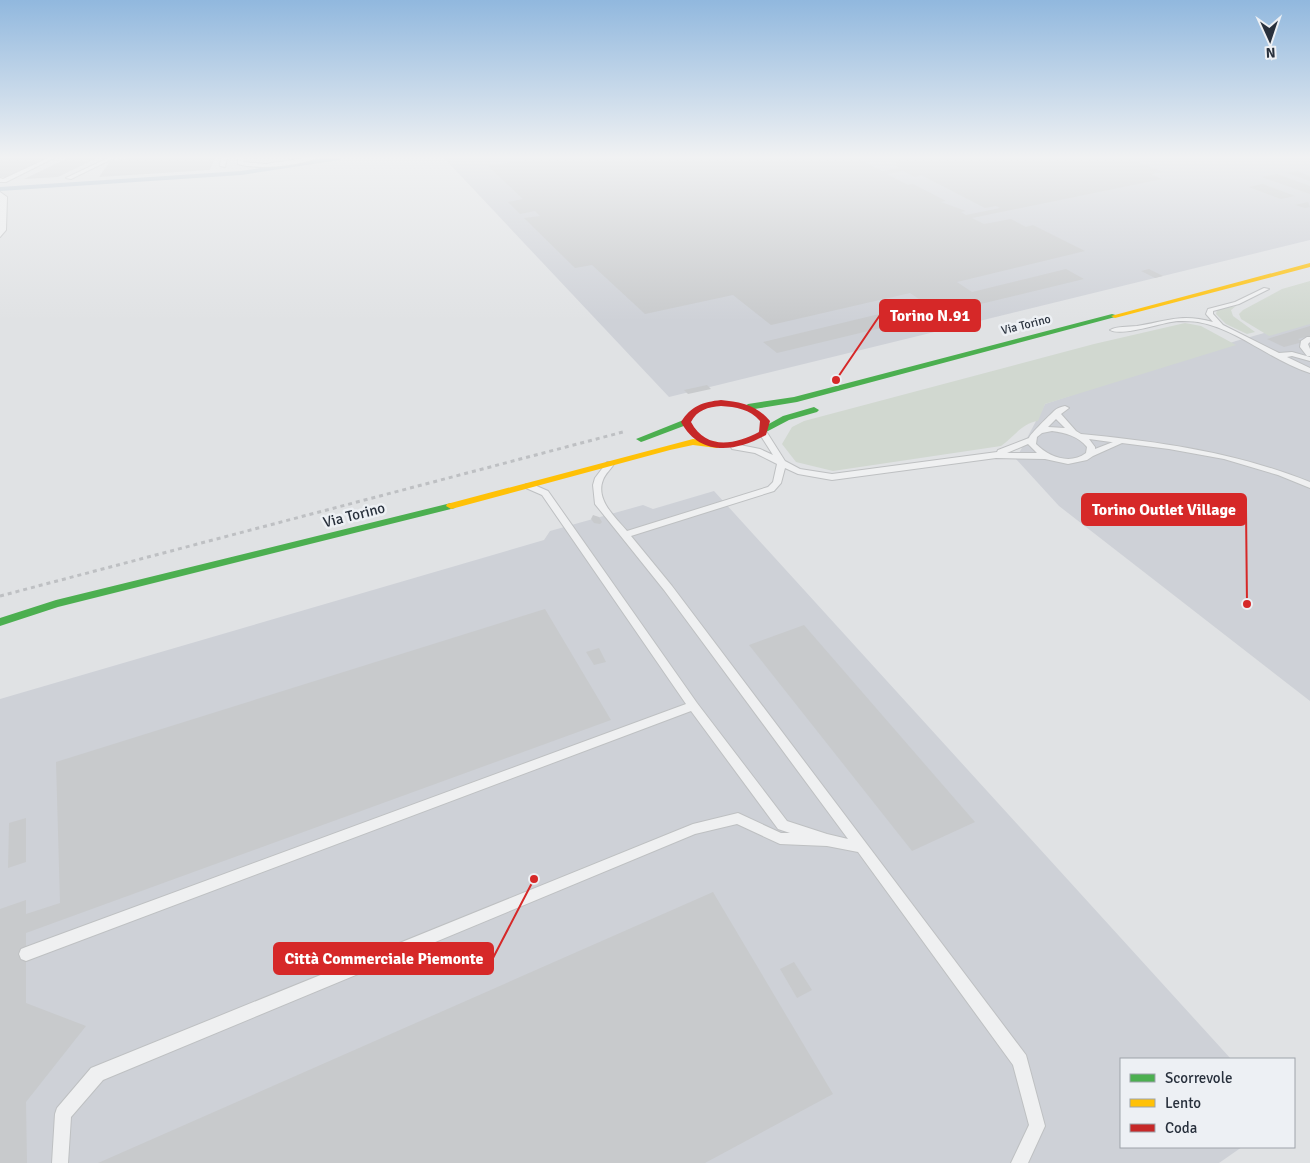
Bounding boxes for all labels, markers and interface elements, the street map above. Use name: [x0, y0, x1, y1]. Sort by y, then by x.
north arrow: [1245, 15, 1295, 65]
text: N: [1265, 44, 1276, 61]
callout: Torino N.91: [880, 300, 980, 331]
text: Torino N.91: [890, 306, 970, 326]
street label: Via Torino: [1000, 312, 1052, 338]
callout: Torino Outlet Village: [1082, 494, 1246, 525]
street label: Via Torino: [321, 499, 387, 531]
text: Torino Outlet Village: [1092, 500, 1236, 520]
callout: Città Commerciale Piemonte: [274, 943, 493, 974]
text: Città Commerciale Piemonte: [284, 949, 484, 969]
legend: [1120, 1058, 1295, 1148]
text: Scorrevole: [1165, 1069, 1232, 1087]
text: Lento: [1165, 1094, 1201, 1112]
text: Coda: [1165, 1119, 1197, 1137]

